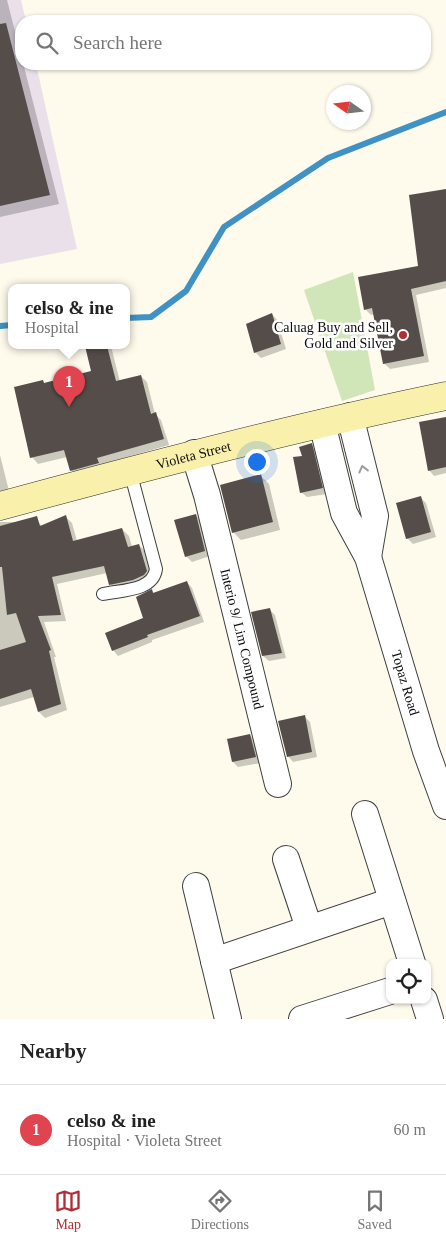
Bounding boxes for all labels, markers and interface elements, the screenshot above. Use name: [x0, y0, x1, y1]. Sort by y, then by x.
search box: [15, 15, 431, 70]
icon: search: [33, 29, 61, 57]
text: Search here: [73, 32, 162, 53]
north arrow: [326, 85, 371, 130]
popup: [8, 284, 130, 349]
text: celso & ine: [25, 297, 113, 318]
text: Hospital: [25, 319, 79, 336]
place label: Caluag Buy and Sell, Gold and Silver: [274, 320, 393, 351]
marker: Caluag Buy and Sell, Gold and Silver: [397, 329, 409, 341]
pin: 1: [53, 366, 85, 407]
street label: Violeta Street: [154, 438, 232, 472]
your location: [244, 449, 270, 475]
one-way arrow: [358, 464, 369, 473]
street label: Interio 9/ Lim Compound: [218, 567, 267, 711]
street label: Topaz Road: [389, 648, 422, 717]
map controls: [386, 959, 431, 1004]
button: locate: [386, 959, 431, 1004]
text: Nearby: [20, 1039, 87, 1063]
text: celso & ine: [67, 1110, 156, 1131]
text: 1: [32, 1121, 40, 1138]
text: 60 m: [394, 1121, 426, 1138]
text: Hospital · Violeta Street: [67, 1132, 222, 1149]
tab: Map: [54, 1187, 82, 1233]
tab: Directions: [191, 1187, 249, 1233]
tab: Saved: [358, 1187, 392, 1233]

